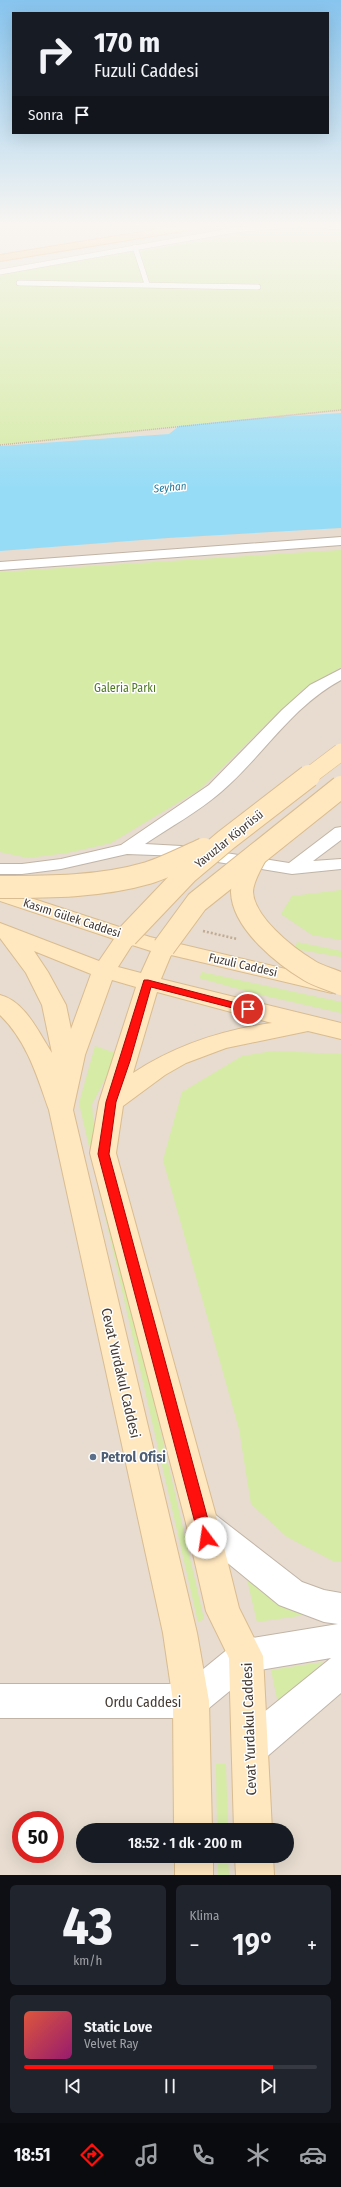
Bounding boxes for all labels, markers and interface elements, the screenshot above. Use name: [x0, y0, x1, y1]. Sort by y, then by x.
text: 170 m: [94, 26, 160, 59]
icon: right: [28, 28, 80, 80]
text: Fuzuli Caddesi: [94, 60, 199, 82]
icon: arrive: [71, 104, 93, 126]
text: Sonra: [28, 106, 63, 124]
water label: Seyhan: [152, 480, 187, 495]
park label: Galeria Parkı: [94, 681, 156, 695]
street label: Yavuzlar Köprüsü: [192, 807, 266, 871]
street label: Kasım Gülek Caddesi: [21, 896, 123, 940]
street label: Fuzuli Caddesi: [207, 950, 279, 980]
pin: [231, 992, 265, 1026]
icon: arrive: [237, 998, 259, 1020]
street label: Cevat Yurdakul Caddesi: [97, 1306, 144, 1440]
place label: Petrol Ofisi: [101, 1449, 166, 1466]
marker: Petrol Ofisi: [88, 1452, 98, 1462]
position arrow: [185, 1517, 227, 1559]
street label: Cevat Yurdakul Caddesi: [239, 1662, 260, 1796]
street label: Ordu Caddesi: [105, 1694, 181, 1711]
speed limit sign: 50: [12, 1811, 64, 1863]
text: 18:52 · 1 dk · 200 m: [128, 1834, 242, 1852]
text: 43: [62, 1895, 113, 1958]
text: Klima: [190, 1908, 219, 1923]
text: 19°: [232, 1927, 274, 1963]
text: −: [190, 1932, 199, 1959]
text: +: [307, 1932, 317, 1959]
text: km/h: [73, 1953, 102, 1968]
text: Static Love: [84, 2018, 152, 2036]
text: Velvet Ray: [84, 2036, 138, 2051]
icon: previous: [62, 2075, 84, 2097]
icon: pause: [159, 2075, 181, 2097]
icon: next: [257, 2075, 279, 2097]
icon: directions: [78, 2141, 106, 2169]
icon: music: [133, 2141, 161, 2169]
icon: phone: [189, 2141, 217, 2169]
icon: climate: [244, 2141, 272, 2169]
icon: car: [299, 2141, 327, 2169]
text: 18:51: [14, 2144, 51, 2166]

